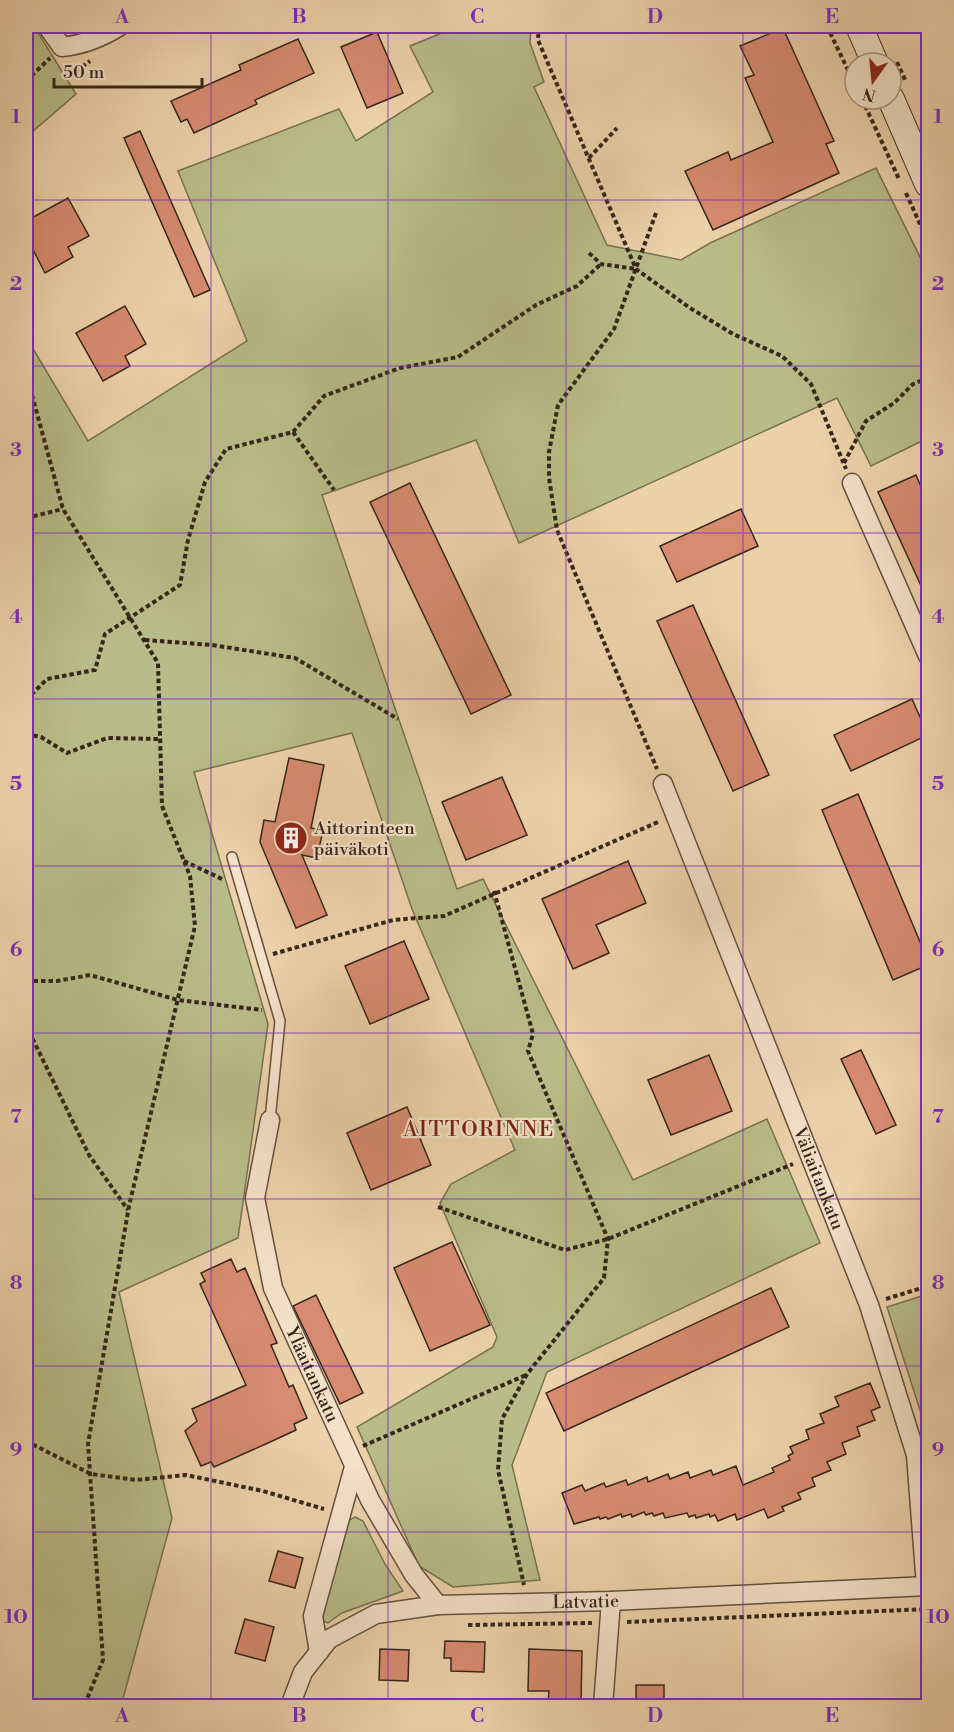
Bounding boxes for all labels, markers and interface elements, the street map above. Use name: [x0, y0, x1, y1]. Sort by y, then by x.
text: A: [114, 5, 130, 30]
text: B: [291, 5, 307, 30]
text: C: [470, 5, 484, 30]
text: D: [647, 5, 663, 30]
text: E: [825, 5, 839, 30]
scale bar: [54, 51, 202, 89]
north arrow: [843, 51, 903, 111]
text: 50 m: [63, 61, 105, 84]
text: N: [860, 83, 878, 106]
text: 1: [11, 105, 21, 130]
text: 1: [933, 105, 943, 130]
text: 2: [10, 272, 22, 297]
text: 2: [932, 272, 944, 297]
text: 3: [10, 438, 22, 463]
text: 3: [932, 438, 944, 463]
text: 4: [9, 605, 23, 630]
text: 4: [931, 605, 945, 630]
text: 5: [10, 772, 22, 797]
text: 5: [932, 772, 944, 797]
place label: Aittorinteen päiväkoti: [313, 817, 415, 861]
building icon: Aittorinteen päiväkoti: [273, 820, 309, 856]
text: 6: [10, 938, 23, 963]
text: 6: [932, 938, 945, 963]
text: 7: [10, 1105, 22, 1130]
text: 7: [932, 1105, 944, 1130]
district label: AITTORINNE: [402, 1117, 555, 1143]
street label: Väliaitankatu: [788, 1123, 850, 1234]
text: 8: [10, 1271, 23, 1296]
text: 8: [932, 1271, 945, 1296]
street label: Yläaitankatu: [280, 1322, 345, 1427]
text: 9: [10, 1438, 22, 1463]
text: 9: [932, 1438, 944, 1463]
street label: Latvatie: [552, 1589, 620, 1614]
text: 10: [4, 1605, 28, 1630]
text: 10: [926, 1605, 950, 1630]
text: A: [114, 1704, 130, 1729]
text: B: [291, 1704, 307, 1729]
text: C: [470, 1704, 484, 1729]
text: D: [647, 1704, 663, 1729]
text: E: [825, 1704, 839, 1729]

